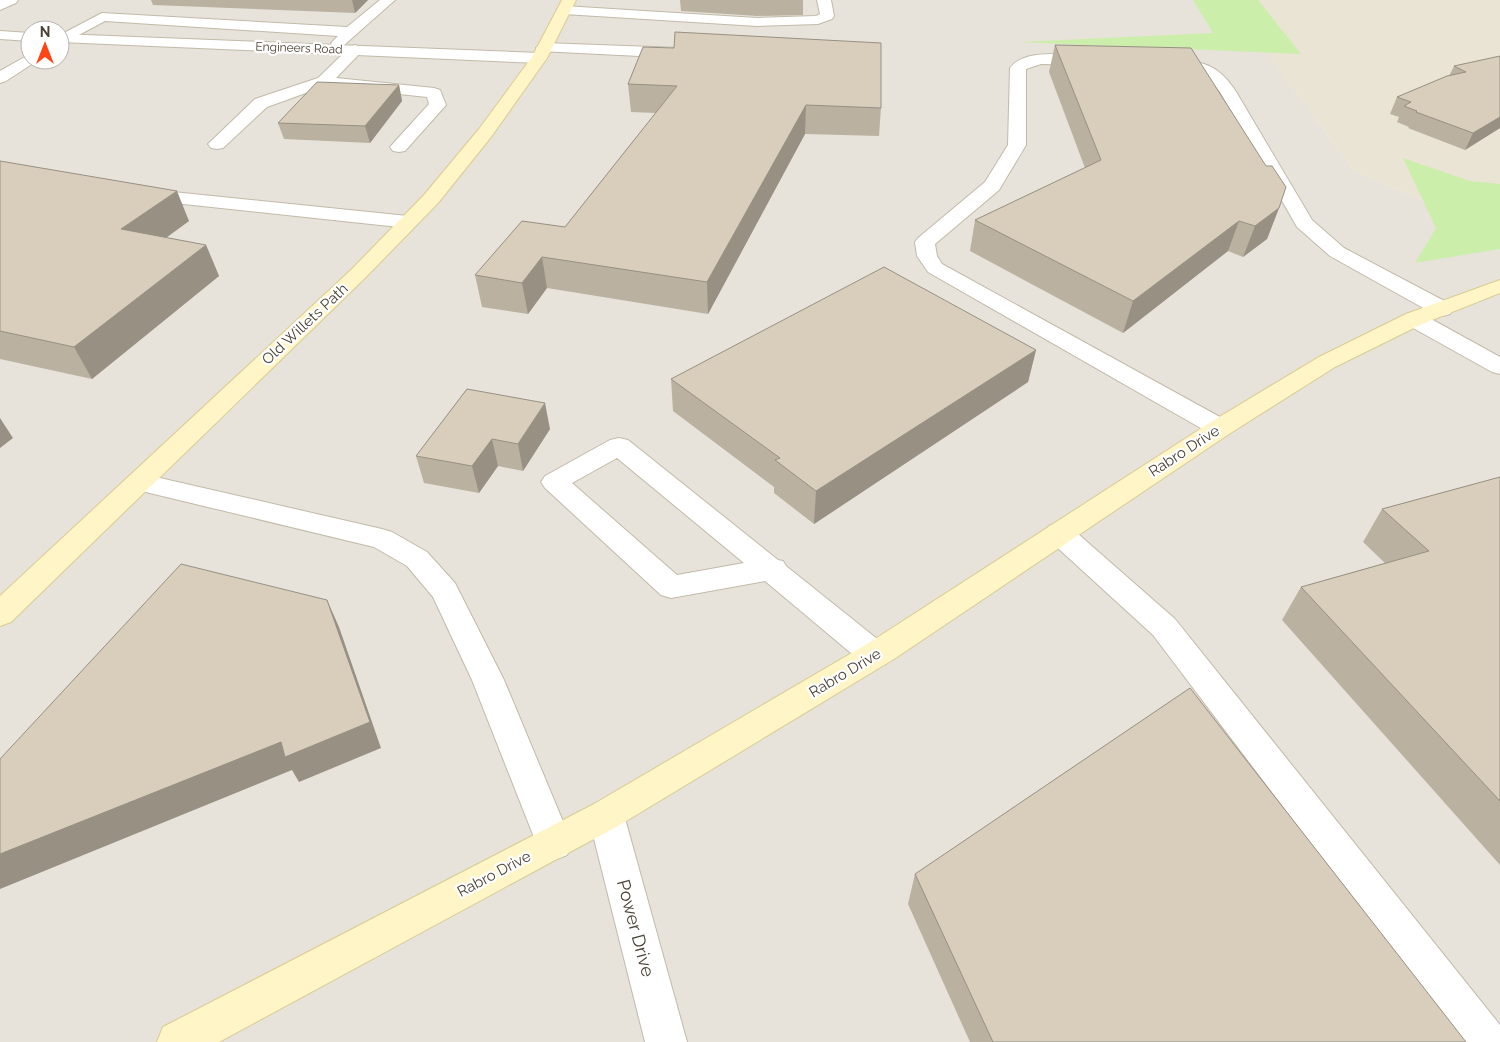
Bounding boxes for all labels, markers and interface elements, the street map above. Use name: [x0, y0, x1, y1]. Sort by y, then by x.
north arrow: [20, 20, 70, 70]
text: N: [40, 24, 50, 40]
street label: Engineers Road: [255, 39, 343, 57]
street label: Old Willets Path: [258, 280, 352, 368]
street label: Rabro Drive: [1145, 421, 1223, 481]
street label: Rabro Drive: [806, 644, 884, 701]
street label: Rabro Drive: [454, 847, 534, 901]
street label: Power Drive: [613, 877, 659, 979]

